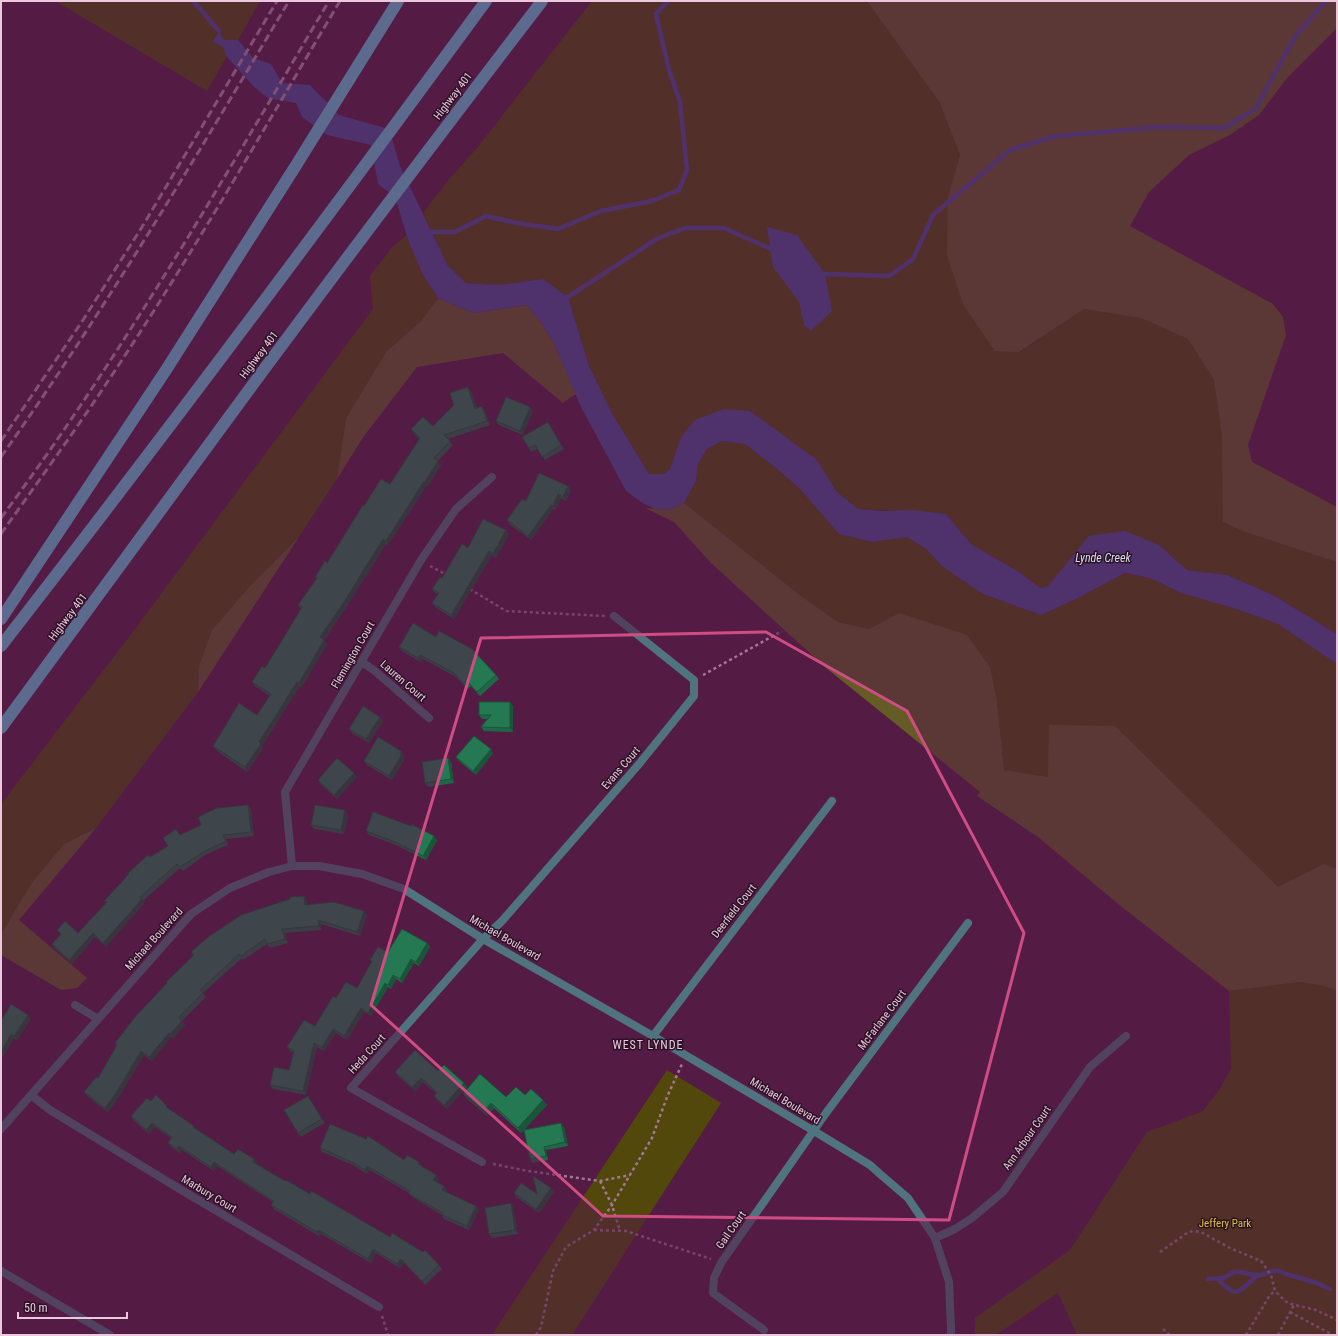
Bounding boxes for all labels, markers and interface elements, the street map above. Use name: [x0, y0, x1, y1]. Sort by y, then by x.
street label: Highway 401: [431, 70, 475, 122]
street label: Highway 401: [237, 329, 281, 381]
water label: Lynde Creek: [1075, 551, 1131, 565]
street label: Highway 401: [46, 591, 90, 643]
street label: Flemington Court: [329, 619, 377, 691]
street label: Lauren Court: [378, 658, 428, 704]
street label: Evans Court: [599, 744, 643, 792]
street label: Deerfield Court: [709, 881, 759, 941]
street label: Michael Boulevard: [122, 905, 186, 973]
street label: Michael Boulevard: [467, 912, 543, 964]
street label: McFarlane Court: [855, 987, 909, 1053]
street label: Heda Court: [346, 1031, 388, 1077]
district label: WEST LYNDE: [613, 1038, 683, 1052]
street label: Michael Boulevard: [747, 1075, 823, 1127]
street label: Ann Arbour Court: [1000, 1103, 1054, 1173]
street label: Marbury Court: [179, 1172, 239, 1216]
street label: Gail Court: [713, 1209, 749, 1251]
park label: Jeffery Park: [1199, 1217, 1251, 1230]
scale bar: [18, 1294, 127, 1320]
text: 50 m: [24, 1301, 48, 1315]

